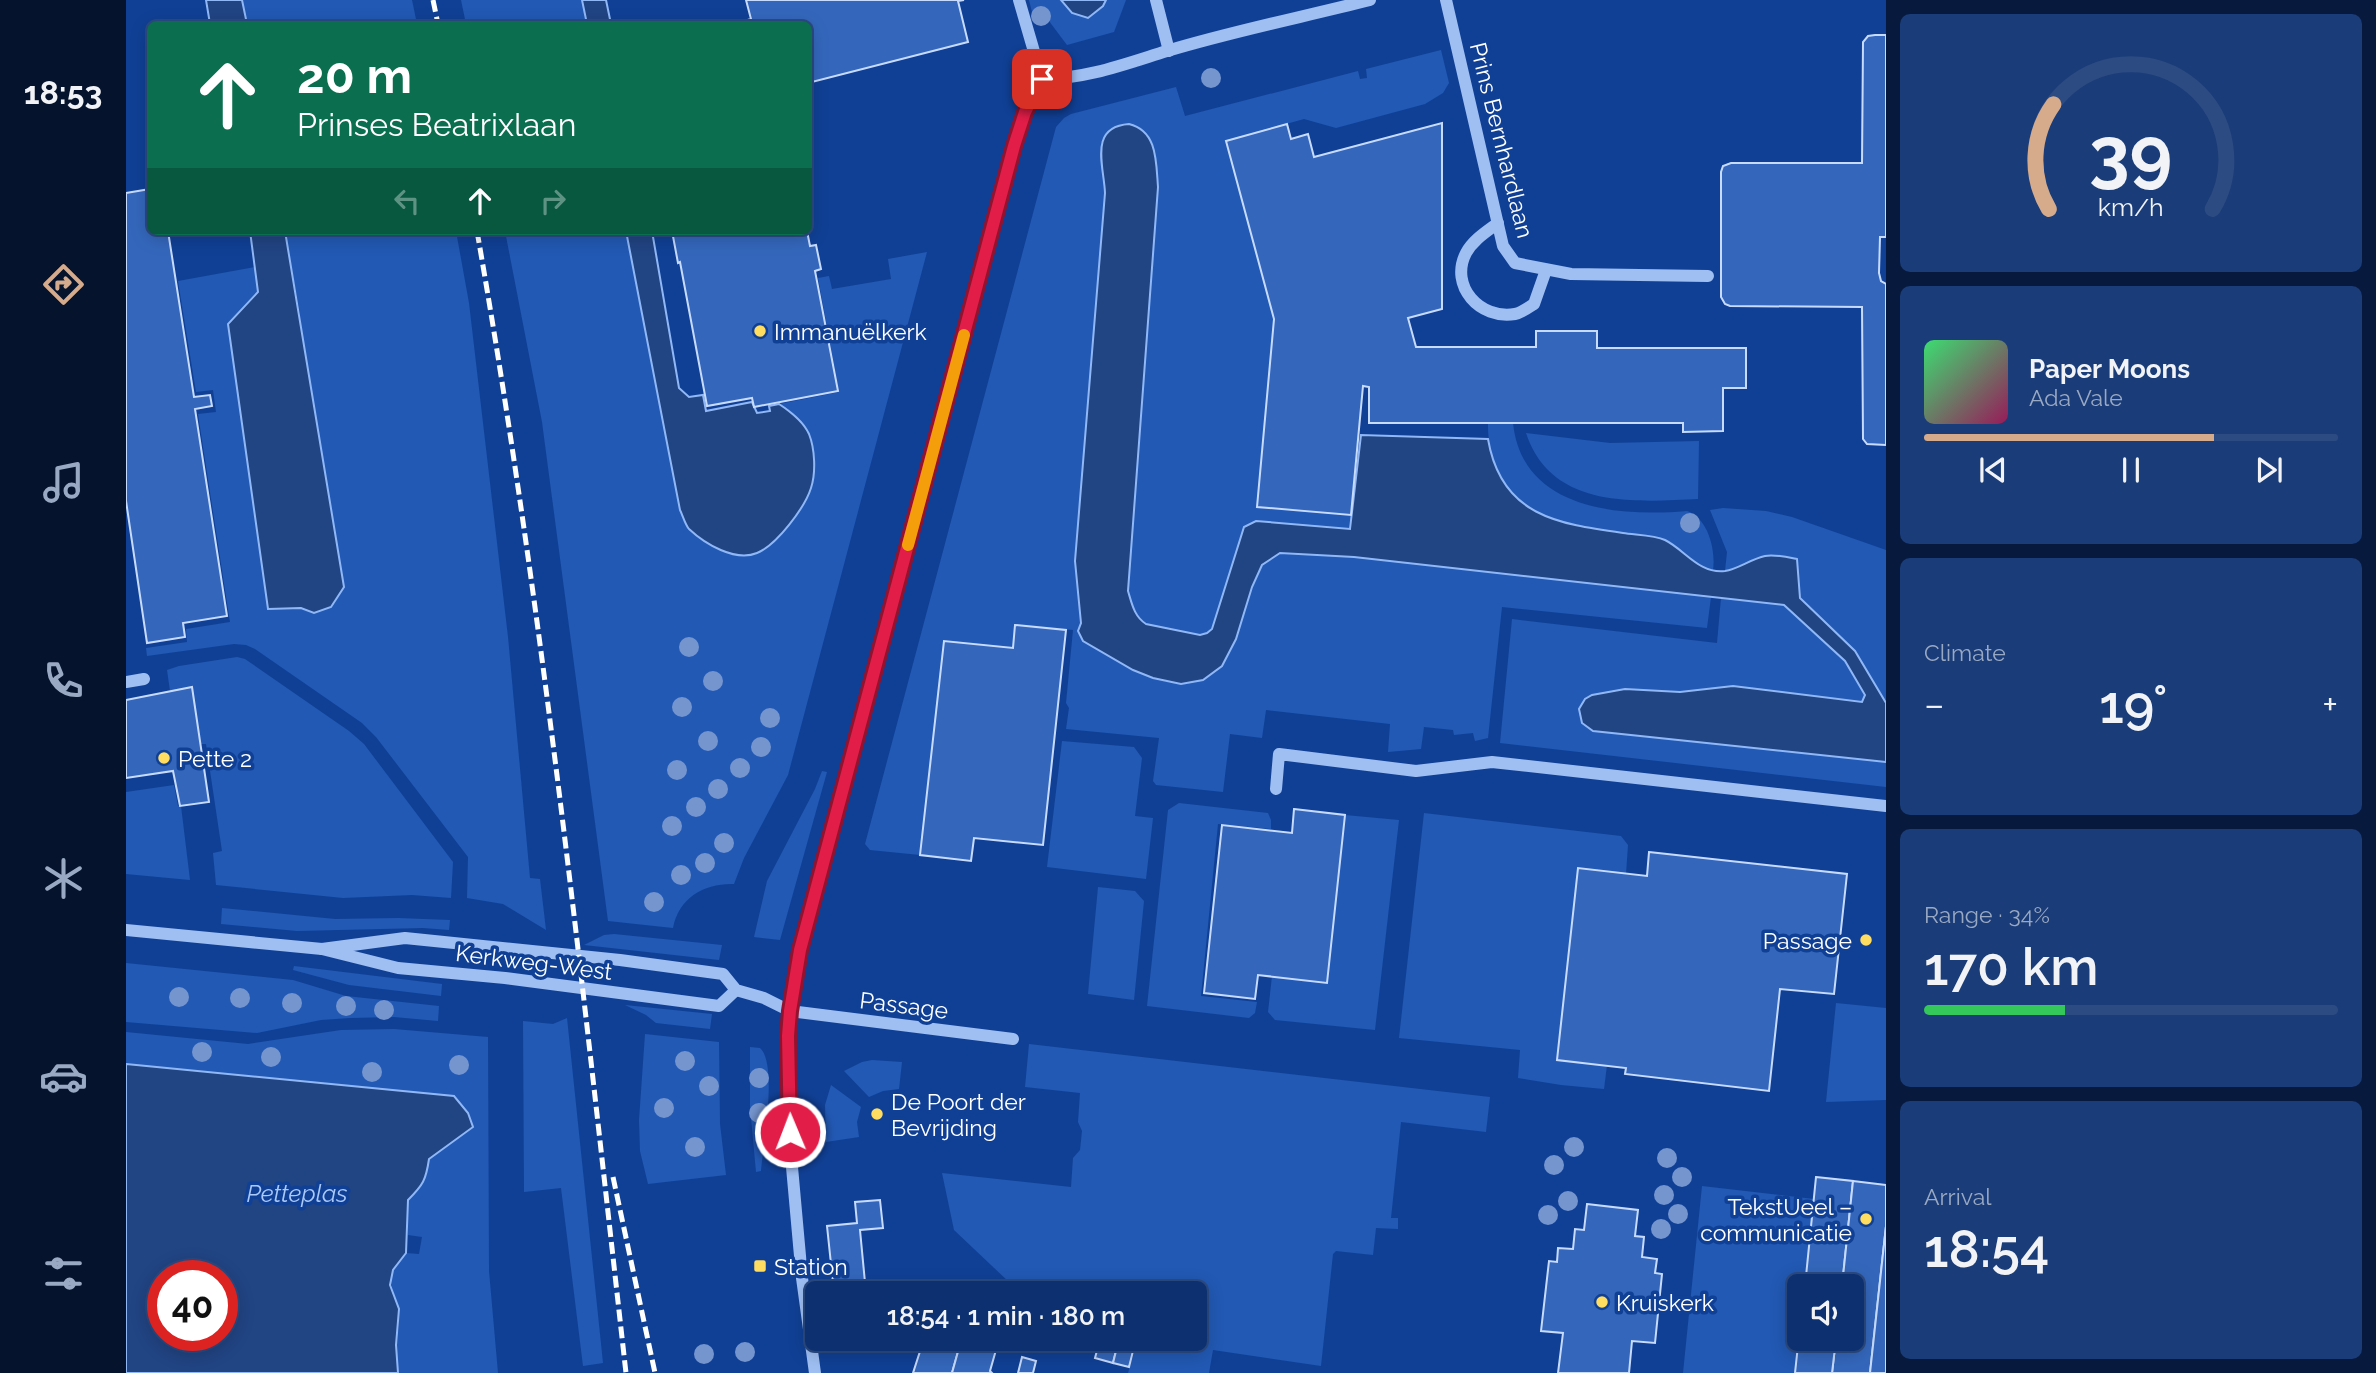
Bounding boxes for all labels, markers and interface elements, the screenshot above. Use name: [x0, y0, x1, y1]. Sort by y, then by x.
street label: Prins Bernhardlaan: [1465, 39, 1539, 241]
text: 20 m: [297, 47, 412, 104]
icon: ahead: [182, 49, 273, 140]
pin: [1012, 49, 1072, 109]
icon: arrive: [1023, 60, 1061, 98]
text: 18:53: [24, 74, 102, 111]
text: Prinses Beatrixlaan: [297, 106, 576, 143]
text: 39: [2089, 111, 2173, 196]
icon: left: [388, 182, 426, 220]
icon: ahead: [461, 182, 499, 220]
icon: right: [534, 182, 572, 220]
text: km/h: [2098, 192, 2164, 222]
icon: directions: [39, 260, 88, 309]
place label: Immanuëlkerk: [774, 318, 927, 345]
marker: Immanuëlkerk: [752, 323, 768, 339]
text: Paper Moons: [2029, 354, 2190, 384]
text: Ada Vale: [2029, 384, 2123, 411]
icon: previous: [1974, 451, 2012, 489]
icon: pause: [2112, 451, 2150, 489]
icon: next: [2250, 451, 2288, 489]
icon: music: [39, 458, 88, 507]
text: Climate: [1924, 639, 2006, 666]
icon: phone: [39, 656, 88, 705]
text: 19°: [2099, 674, 2167, 735]
text: −: [1924, 682, 1944, 727]
text: +: [2322, 682, 2338, 727]
place label: Pette 2: [178, 745, 252, 772]
marker: Pette 2: [156, 750, 172, 766]
icon: climate: [39, 854, 88, 903]
text: Range · 34%: [1924, 901, 2050, 928]
place label: Passage: [1763, 927, 1852, 954]
marker: Passage: [1858, 932, 1874, 948]
text: 170 km: [1924, 936, 2098, 997]
street label: Kerkweg-West: [454, 939, 614, 985]
street label: Passage: [858, 986, 950, 1024]
icon: car: [39, 1052, 88, 1101]
place label: De Poort der Bevrijding: [891, 1088, 1026, 1141]
position arrow: [753, 1095, 827, 1169]
marker: De Poort der Bevrijding: [869, 1106, 885, 1122]
water label: Petteplas: [246, 1179, 348, 1208]
text: Arrival: [1924, 1183, 1991, 1210]
place label: TekstUeel – communicatie: [1700, 1193, 1852, 1246]
marker: TekstUeel – communicatie: [1858, 1211, 1874, 1227]
text: 18:54: [1924, 1218, 2049, 1279]
icon: filters: [39, 1249, 88, 1298]
place label: Station: [774, 1253, 848, 1280]
marker: Station: [752, 1258, 768, 1274]
speed limit sign: 40: [147, 1260, 238, 1351]
map controls: [1787, 1274, 1864, 1351]
button: sound: [1787, 1274, 1864, 1351]
place label: Kruiskerk: [1616, 1289, 1714, 1316]
marker: Kruiskerk: [1594, 1294, 1610, 1310]
text: 18:54 · 1 min · 180 m: [887, 1301, 1125, 1331]

